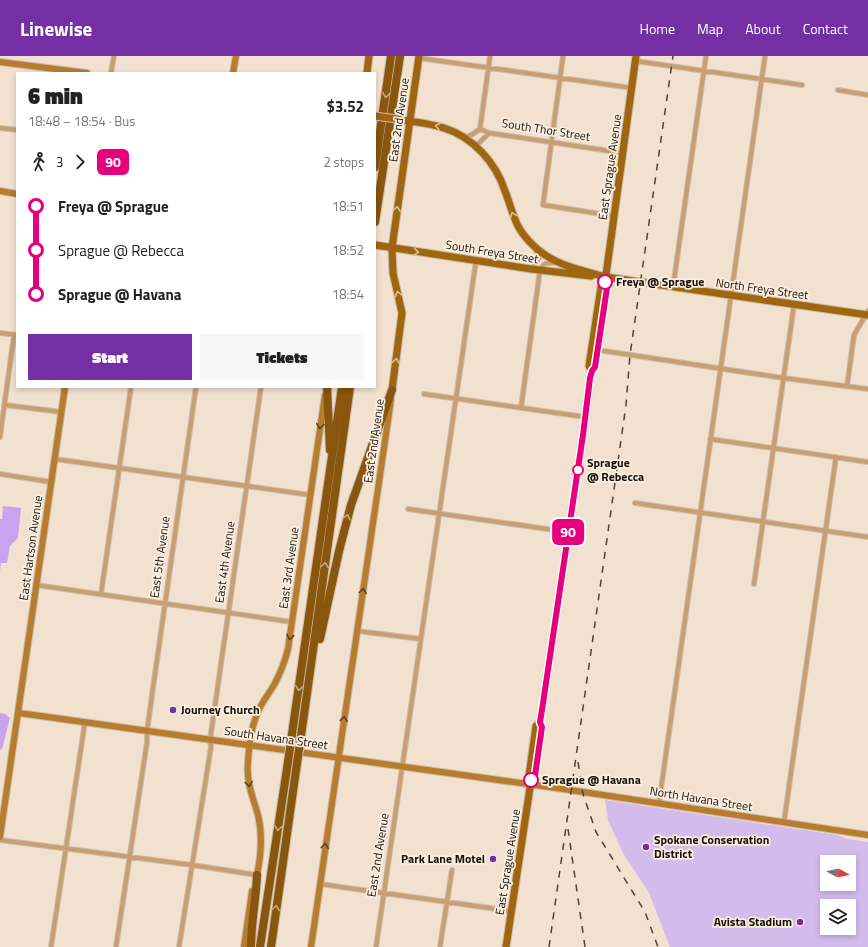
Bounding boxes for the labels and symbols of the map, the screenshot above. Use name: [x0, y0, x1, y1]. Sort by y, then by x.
street label: East 2nd Avenue: [383, 77, 414, 163]
one-way arrow: [382, 92, 391, 98]
street label: South Thor Street: [500, 113, 592, 146]
street label: East Sprague Avenue: [593, 113, 626, 221]
one-way arrow: [435, 122, 442, 131]
one-way arrow: [392, 206, 401, 212]
one-way arrow: [509, 212, 517, 219]
street label: South Freya Street: [444, 235, 541, 268]
one-way arrow: [413, 247, 419, 256]
place label: Freya @ Sprague: [616, 272, 704, 291]
street label: North Freya Street: [715, 273, 810, 305]
marker: Freya @ Sprague: [597, 274, 613, 290]
one-way arrow: [394, 290, 403, 297]
one-way arrow: [391, 358, 400, 364]
street label: East 2nd Avenue: [358, 398, 389, 484]
one-way arrow: [316, 423, 325, 429]
place label: Sprague @ Rebecca: [587, 453, 644, 486]
marker: Sprague @ Rebecca: [572, 464, 584, 476]
street label: East Hartson Avenue: [14, 494, 47, 602]
one-way arrow: [343, 514, 351, 521]
street label: East 5th Avenue: [144, 515, 175, 599]
line badge: 90: [550, 519, 586, 545]
street label: East 4th Avenue: [209, 520, 240, 604]
street label: East 3rd Avenue: [273, 526, 304, 610]
one-way arrow: [320, 562, 329, 568]
one-way arrow: [358, 587, 367, 594]
one-way arrow: [286, 634, 295, 640]
one-way arrow: [295, 685, 304, 691]
place label: Journey Church: [181, 700, 260, 719]
marker: Journey Church: [168, 705, 178, 715]
one-way arrow: [339, 716, 348, 722]
street label: South Havana Street: [223, 721, 330, 754]
place label: Sprague @ Havana: [542, 770, 641, 789]
marker: Sprague @ Havana: [523, 772, 539, 788]
one-way arrow: [244, 781, 253, 787]
street label: North Havana Street: [648, 781, 755, 816]
street label: East Sprague Avenue: [490, 808, 525, 916]
street label: East 2nd Avenue: [361, 812, 394, 898]
one-way arrow: [274, 825, 283, 831]
place label: Spokane Conservation District: [654, 830, 769, 863]
marker: Spokane Conservation District: [641, 842, 651, 852]
one-way arrow: [321, 843, 330, 849]
place label: Park Lane Motel: [401, 849, 485, 868]
marker: Park Lane Motel: [488, 854, 498, 864]
north arrow: [820, 855, 856, 891]
one-way arrow: [271, 905, 280, 911]
place label: Avista Stadium: [714, 912, 792, 931]
marker: Avista Stadium: [795, 917, 805, 927]

